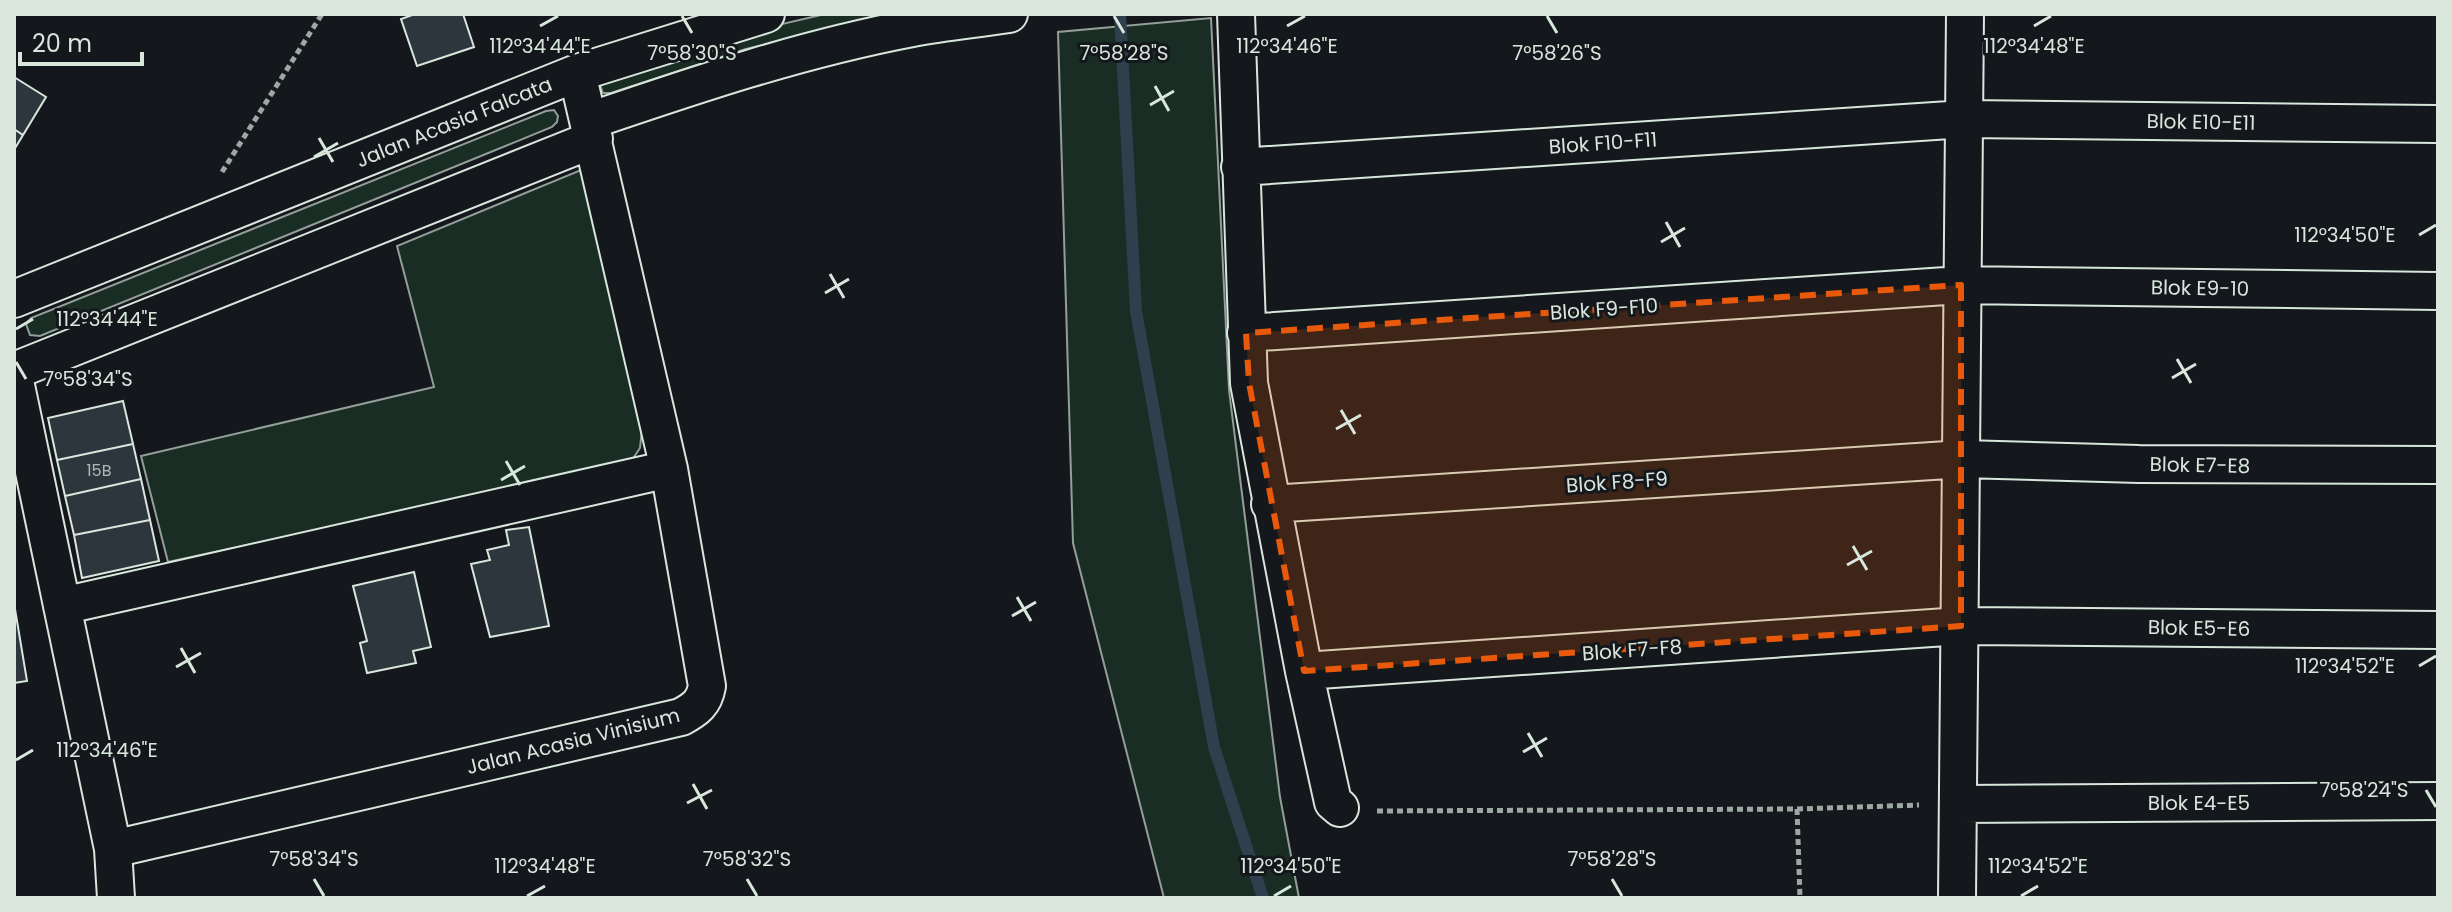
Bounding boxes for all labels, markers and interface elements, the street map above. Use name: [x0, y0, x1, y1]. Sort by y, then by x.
scale bar: [20, 16, 142, 66]
text: 20 m: [32, 27, 92, 60]
text: 112°34'44"E: [489, 32, 591, 60]
text: 112°34'46"E: [1236, 32, 1338, 60]
text: 112°34'48"E: [1983, 32, 2085, 60]
text: 7°58'30"S: [647, 39, 737, 67]
text: 7°58'28"S: [1079, 39, 1169, 67]
text: 7°58'26"S: [1512, 39, 1602, 67]
street label: Jalan Acasia Falcata: [352, 70, 556, 174]
street label: Blok E10-E11: [2146, 107, 2256, 137]
street label: Blok F10-F11: [1548, 125, 1658, 161]
text: 112°34'50"E: [2294, 221, 2396, 249]
street label: Blok E9-10: [2151, 273, 2249, 303]
street label: Blok F9-F10: [1549, 291, 1659, 327]
text: 112°34'44"E: [56, 305, 158, 333]
text: 7°58'34"S: [43, 365, 133, 393]
street label: Blok E7-E8: [2149, 450, 2251, 480]
house number: 15B: [87, 459, 112, 482]
street label: Blok F8-F9: [1565, 464, 1669, 500]
street label: Blok E5-E6: [2148, 613, 2250, 643]
street label: Blok F7-F8: [1581, 633, 1683, 667]
text: 112°34'52"E: [2295, 652, 2395, 680]
street label: Jalan Acasia Vinisium: [463, 701, 683, 781]
text: 112°34'46"E: [56, 736, 158, 764]
text: 7°58'24"S: [2319, 776, 2409, 804]
street label: Blok E4-E5: [2148, 789, 2250, 817]
text: 7°58'34"S: [269, 845, 359, 873]
text: 7°58'32"S: [703, 845, 791, 873]
text: 7°58'28"S: [1567, 845, 1657, 873]
text: 112°34'48"E: [494, 852, 596, 880]
text: 112°34'50"E: [1240, 852, 1342, 880]
text: 112°34'52"E: [1988, 852, 2088, 880]

